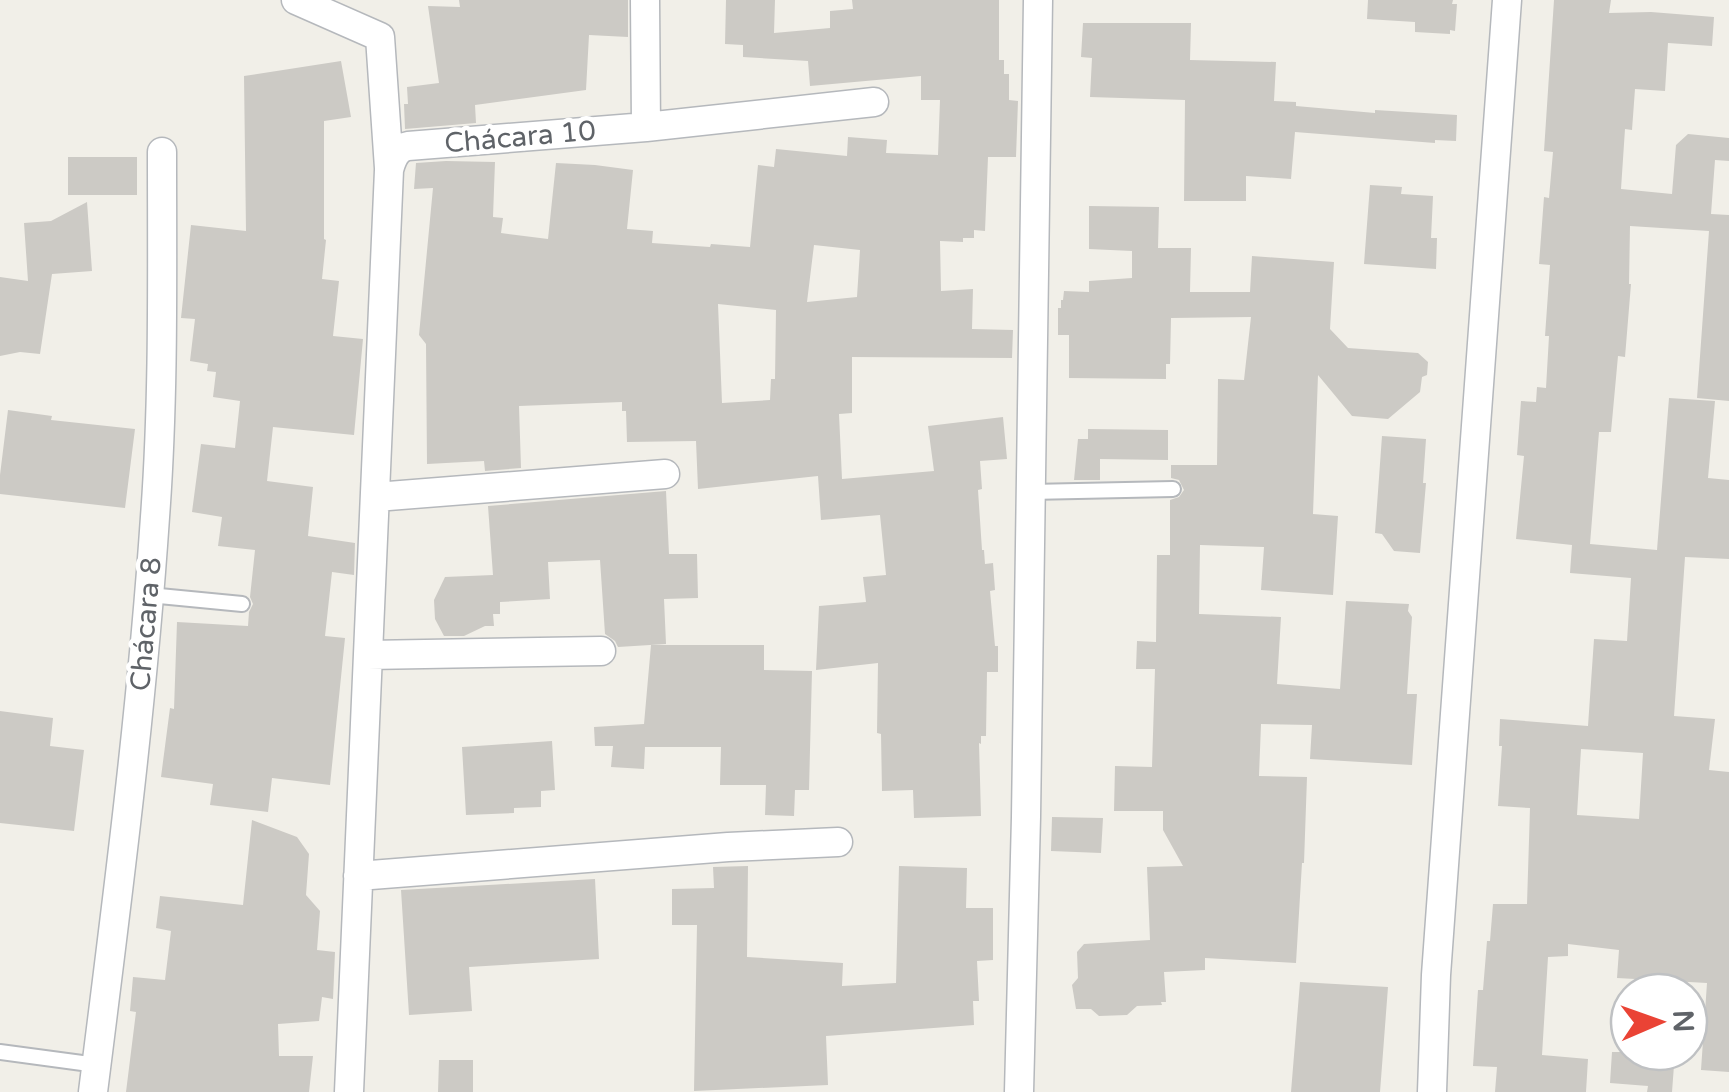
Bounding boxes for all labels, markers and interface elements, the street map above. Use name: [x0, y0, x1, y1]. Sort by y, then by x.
street label: Chácara 10: [443, 113, 597, 161]
street label: Chácara 8: [123, 556, 169, 692]
north arrow: [1609, 972, 1709, 1072]
text: N: [1666, 1009, 1700, 1033]

